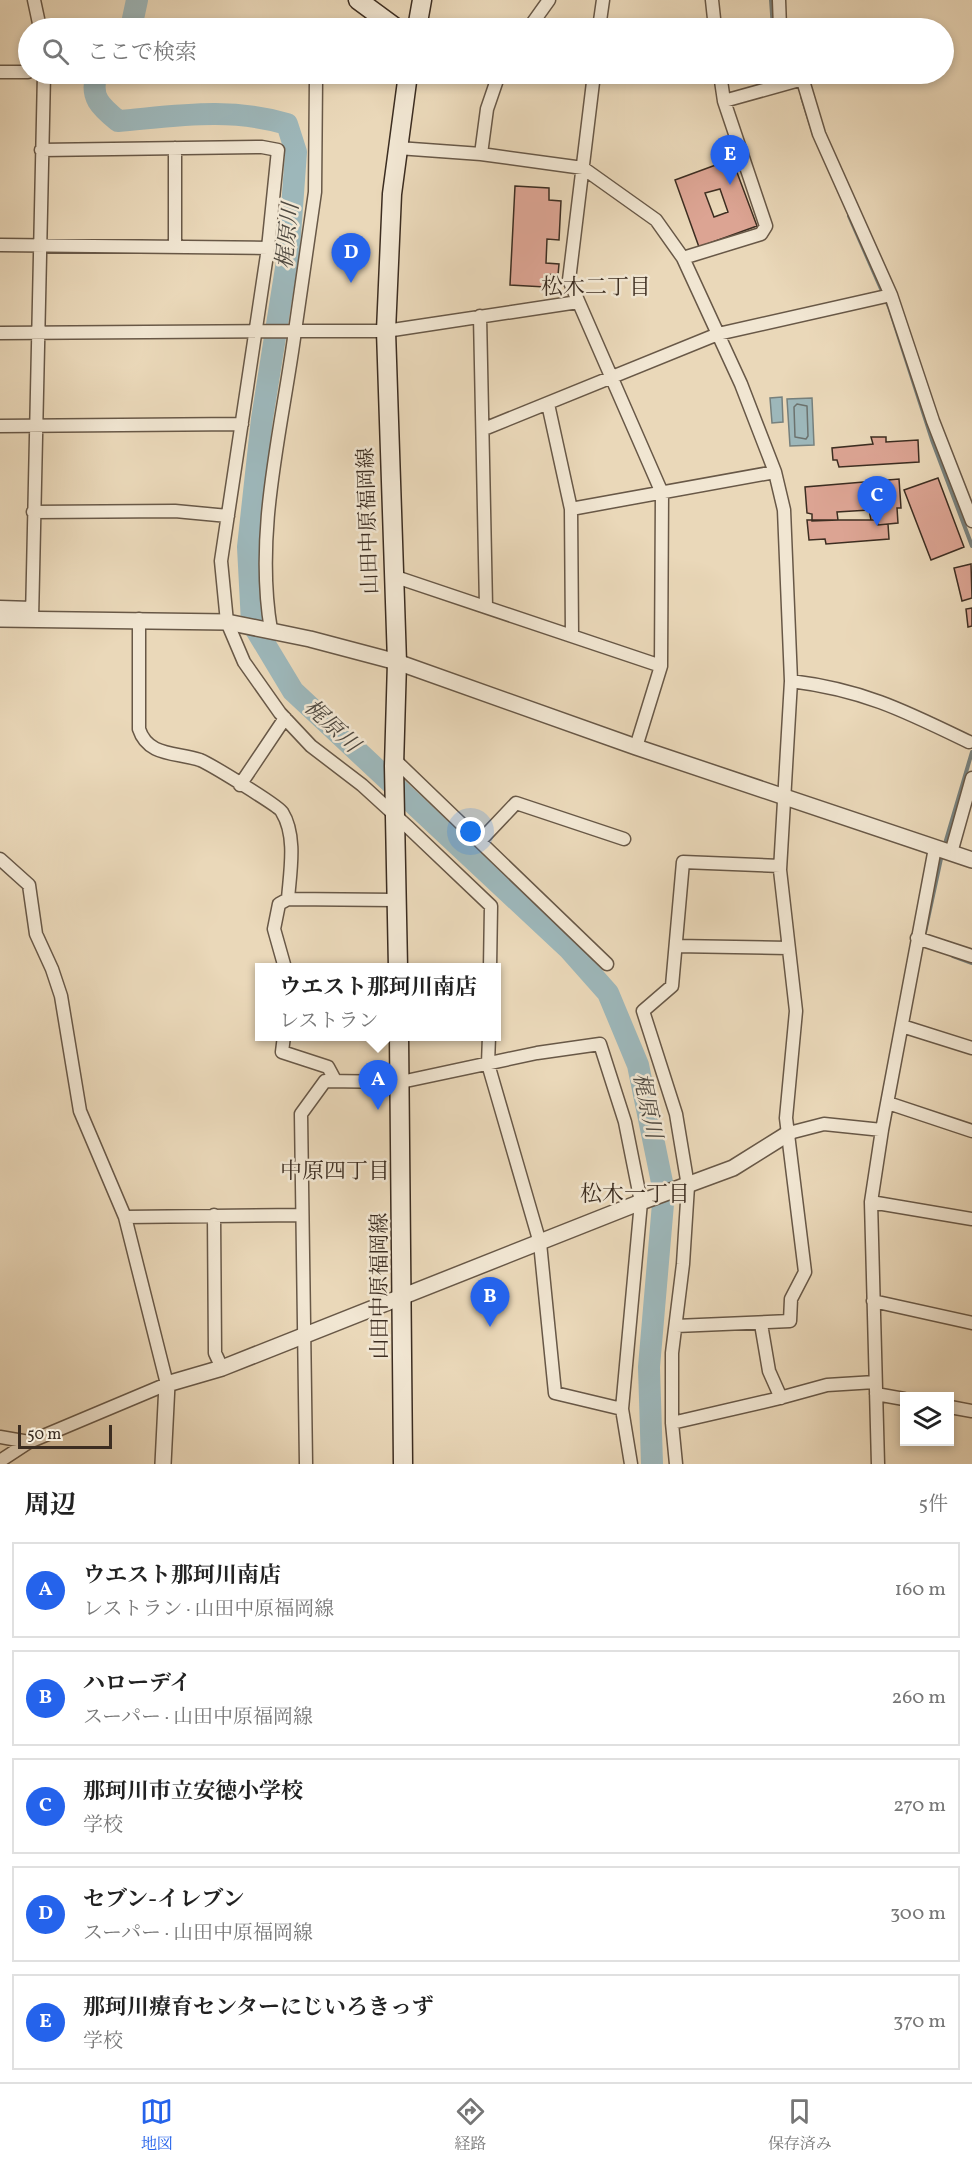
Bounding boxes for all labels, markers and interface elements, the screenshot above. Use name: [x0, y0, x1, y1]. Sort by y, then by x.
search box: [18, 18, 954, 84]
icon: search: [39, 35, 72, 68]
text: ここで検索: [87, 38, 197, 69]
pin: E: [710, 136, 750, 185]
water label: 梶原川: [270, 200, 308, 270]
pin: D: [332, 234, 370, 283]
district label: 松木二丁目: [541, 273, 651, 304]
street label: 山田中原福岡線: [352, 447, 386, 595]
pin: C: [858, 476, 896, 526]
water label: 梶原川: [296, 693, 367, 762]
your location: [456, 817, 485, 846]
popup: [255, 963, 501, 1041]
text: ウエスト那珂川南店: [279, 973, 477, 1004]
text: レストラン: [279, 1008, 378, 1036]
pin: A: [358, 1060, 398, 1110]
water label: 梶原川: [624, 1070, 668, 1143]
district label: 中原四丁目: [280, 1157, 390, 1188]
district label: 松木一丁目: [580, 1180, 690, 1211]
street label: 山田中原福岡線: [366, 1213, 395, 1360]
pin: B: [470, 1278, 510, 1327]
map controls: [900, 1392, 954, 1446]
button: layers: [900, 1392, 954, 1446]
scale bar: [18, 1422, 112, 1450]
text: 50 m: [27, 1424, 61, 1446]
text: 周辺: [24, 1488, 76, 1524]
text: 5件: [918, 1491, 948, 1519]
text: ウエスト那珂川南店: [83, 1561, 281, 1592]
text: A: [38, 1576, 53, 1604]
text: 160 m: [894, 1576, 946, 1604]
text: レストラン · 山田中原福岡線: [83, 1596, 334, 1624]
text: ハローデイ: [83, 1669, 191, 1700]
text: B: [39, 1684, 52, 1712]
text: 260 m: [891, 1684, 946, 1712]
text: スーパー · 山田中原福岡線: [83, 1704, 313, 1732]
text: 那珂川市立安徳小学校: [83, 1777, 303, 1808]
text: C: [39, 1792, 52, 1820]
text: 270 m: [893, 1792, 946, 1820]
text: 学校: [83, 1812, 123, 1840]
text: セブン-イレブン: [83, 1885, 244, 1916]
text: D: [38, 1900, 53, 1928]
text: 300 m: [890, 1900, 946, 1928]
text: スーパー · 山田中原福岡線: [83, 1920, 313, 1948]
text: 那珂川療育センターにじいろきっず: [83, 1993, 434, 2024]
text: E: [39, 2008, 52, 2036]
text: 370 m: [893, 2008, 946, 2036]
text: 学校: [83, 2028, 123, 2056]
tab: 地図: [140, 2095, 173, 2156]
tab: 経路: [454, 2095, 487, 2156]
tab: 保存済み: [768, 2095, 832, 2156]

